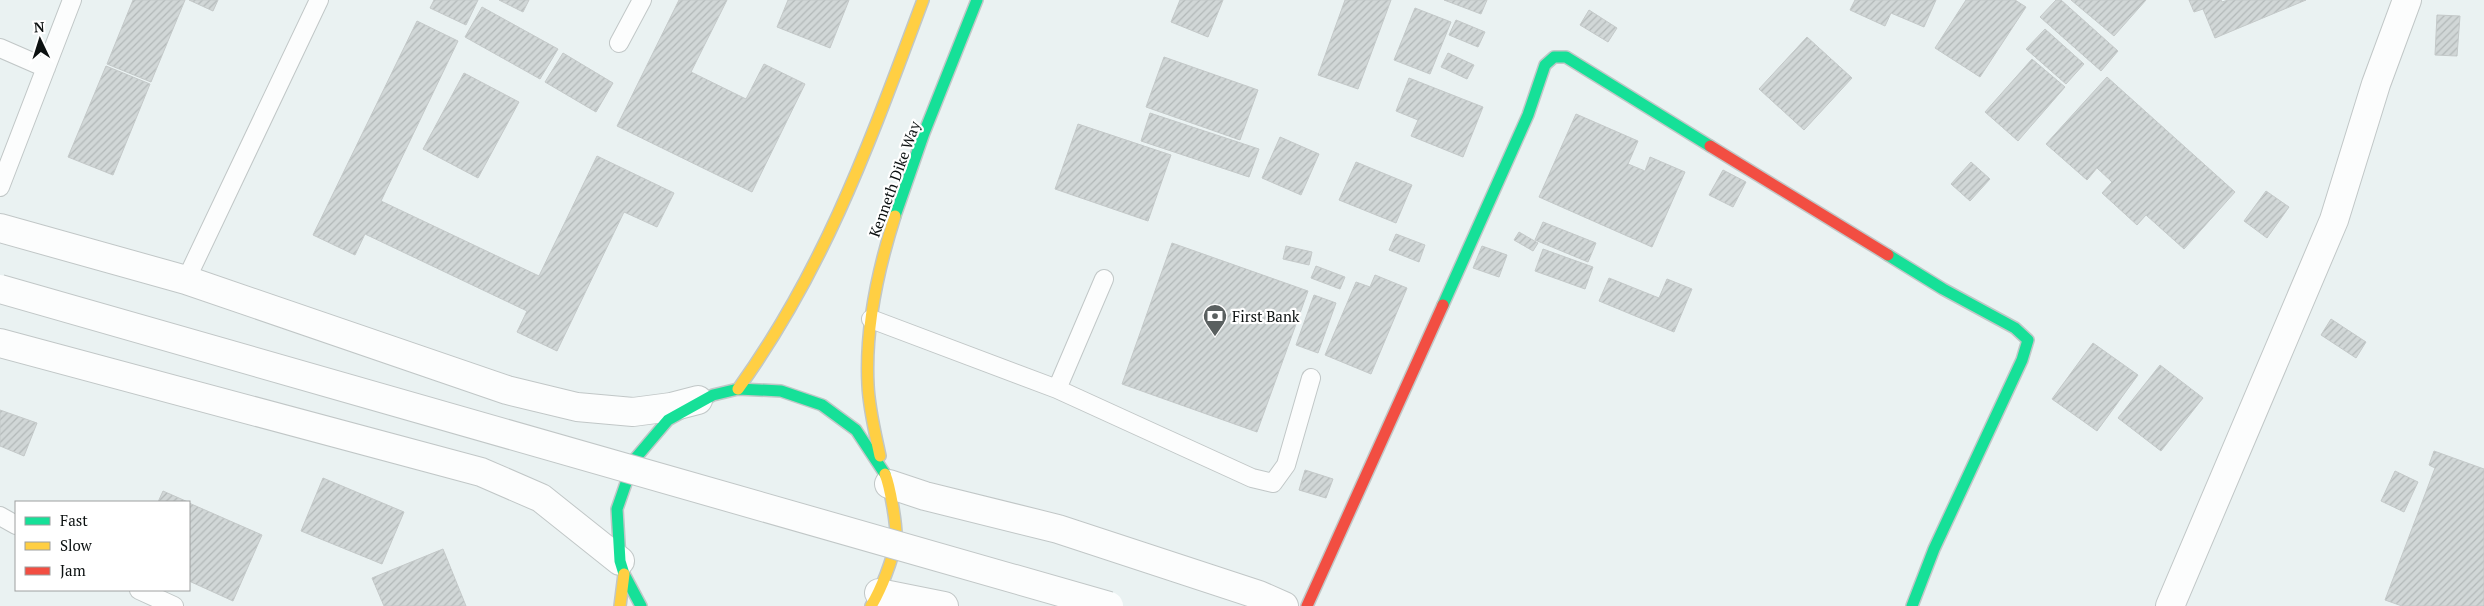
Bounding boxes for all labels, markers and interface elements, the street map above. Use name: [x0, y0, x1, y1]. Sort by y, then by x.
north arrow: [15, 15, 65, 65]
text: N: [33, 17, 45, 36]
street label: Kenneth Dike Way: [864, 118, 924, 240]
bank icon: First Bank: [1202, 303, 1228, 337]
place label: First Bank: [1232, 306, 1300, 326]
legend: [15, 501, 190, 591]
text: Fast: [60, 510, 88, 530]
text: Slow: [60, 535, 93, 555]
text: Jam: [60, 560, 86, 580]

